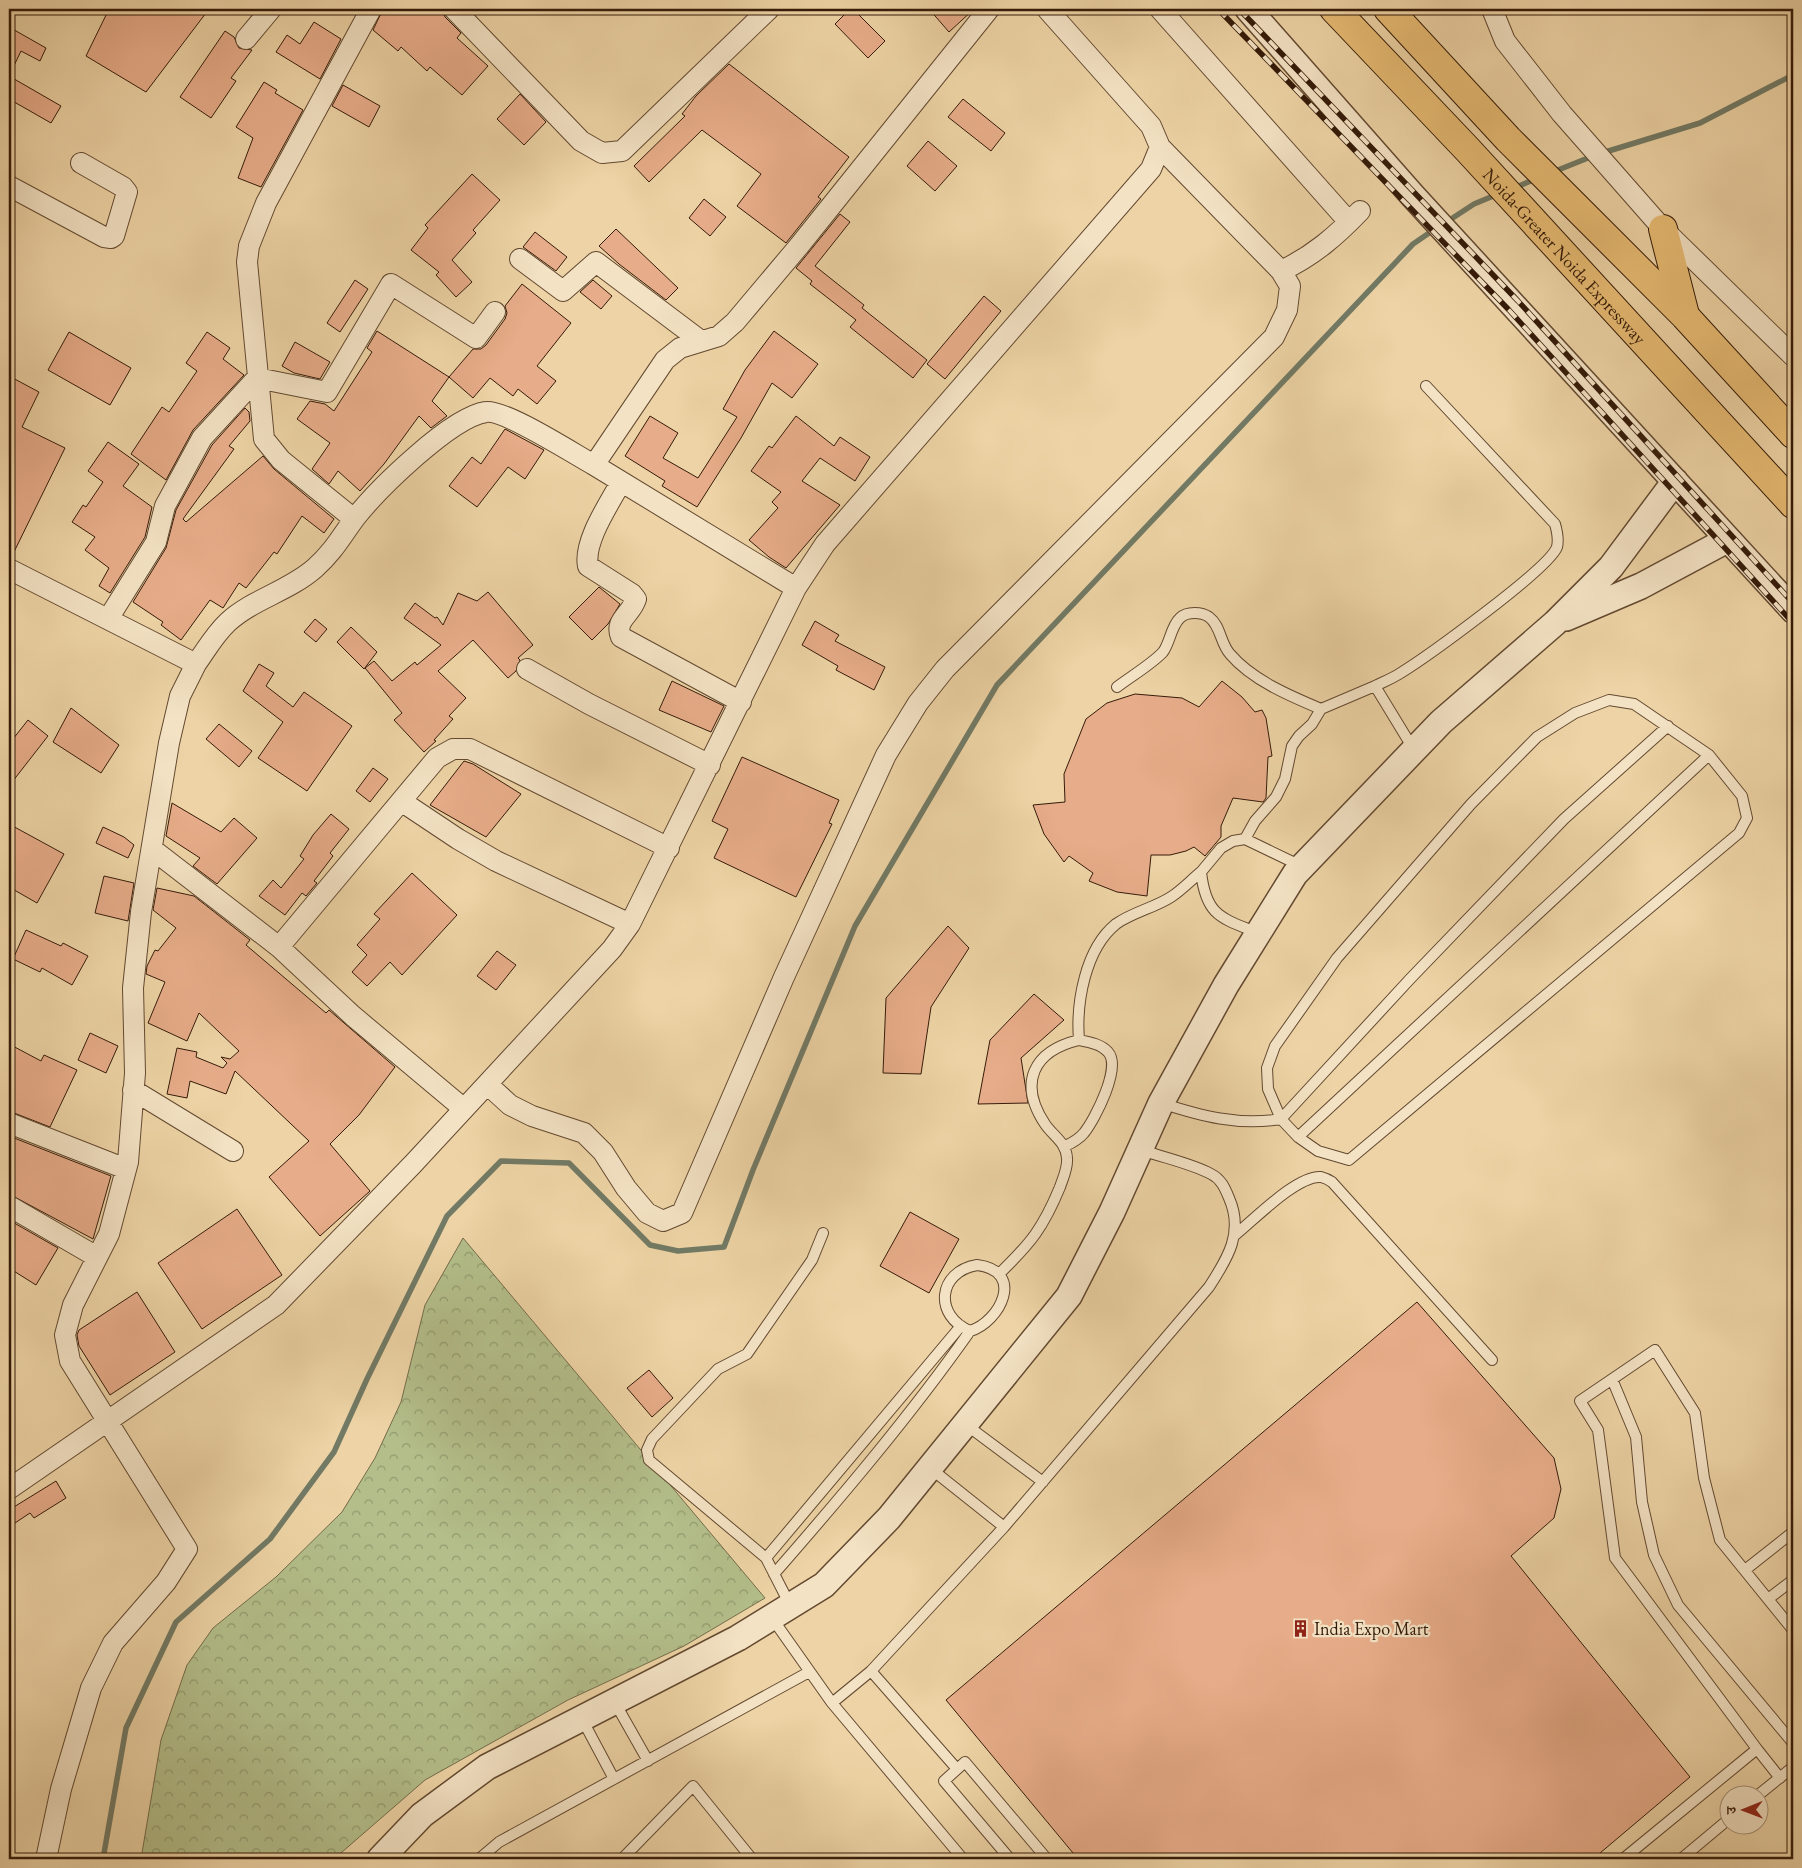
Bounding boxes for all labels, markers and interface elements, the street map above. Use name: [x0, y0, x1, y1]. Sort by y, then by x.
street label: Noida-Greater Noida Expressway: [1478, 163, 1652, 349]
place label: India Expo Mart: [1314, 1617, 1429, 1640]
building icon: India Expo Mart: [1290, 1618, 1310, 1638]
north arrow: [1720, 1786, 1770, 1836]
text: उ: [1722, 1806, 1740, 1815]

